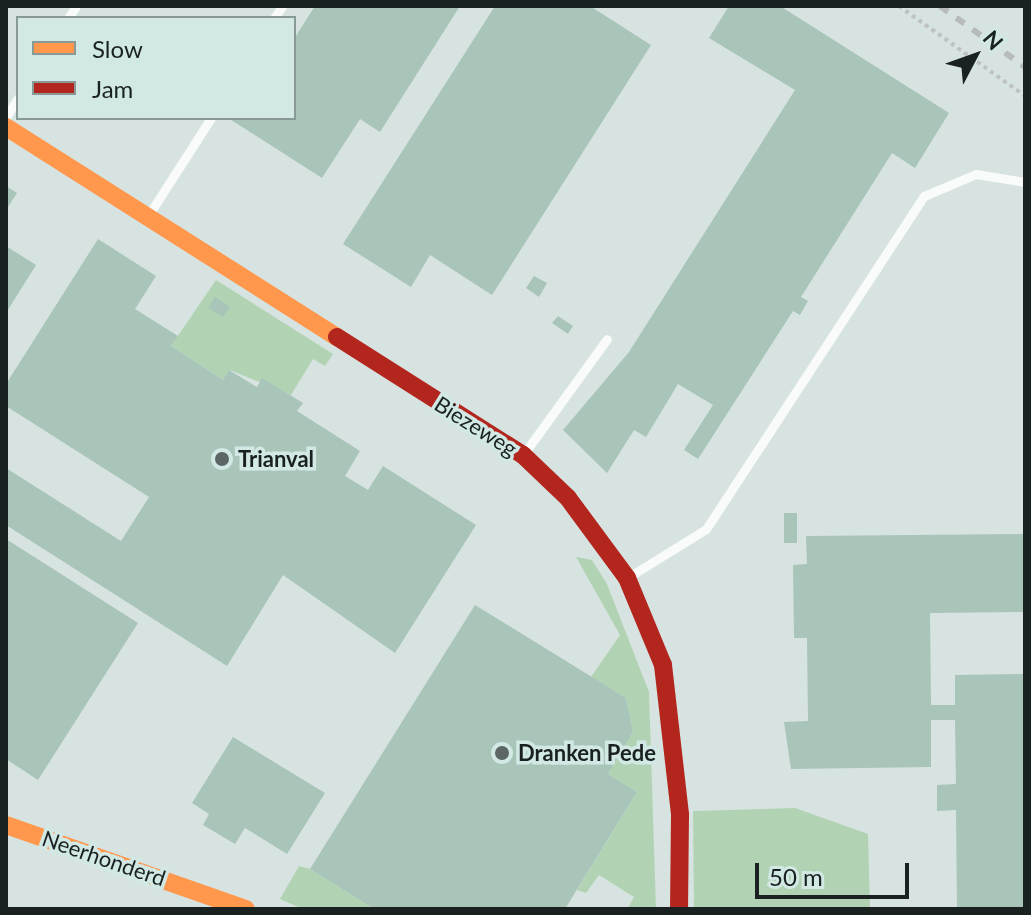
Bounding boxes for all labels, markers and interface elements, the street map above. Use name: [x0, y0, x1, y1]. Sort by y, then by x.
legend: [16, 16, 296, 120]
north arrow: [935, 16, 1015, 96]
text: N: [978, 25, 1009, 55]
text: Slow: [92, 34, 143, 63]
text: Jam: [92, 74, 133, 103]
street label: Biezeweg: [430, 390, 522, 462]
place label: Trianval: [238, 446, 314, 472]
marker: Trianval: [213, 450, 231, 468]
place label: Dranken Pede: [518, 740, 656, 766]
marker: Dranken Pede: [493, 744, 511, 762]
street label: Neerhonderd: [39, 825, 169, 891]
scale bar: [759, 847, 913, 897]
text: 50 m: [769, 862, 823, 891]

